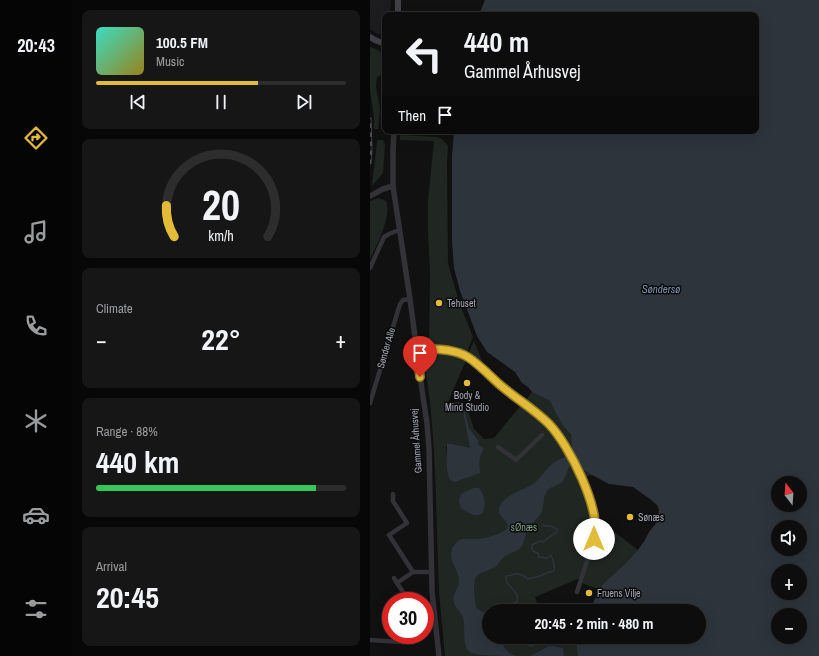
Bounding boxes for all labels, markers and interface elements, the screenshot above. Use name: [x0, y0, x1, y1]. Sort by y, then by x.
text: 440 m: [464, 23, 529, 61]
icon: left: [398, 28, 450, 80]
text: 100.5 FM: [156, 32, 208, 53]
text: 20:43: [17, 33, 55, 58]
text: Music: [156, 53, 184, 70]
text: Gammel Århusvej: [464, 59, 580, 84]
icon: previous: [127, 91, 149, 113]
icon: pause: [210, 91, 232, 113]
icon: next: [293, 91, 315, 113]
icon: arrive: [434, 104, 456, 126]
text: Then: [398, 105, 426, 126]
icon: directions: [22, 124, 50, 152]
text: 20: [202, 177, 240, 233]
icon: music: [22, 218, 50, 246]
text: km/h: [208, 225, 234, 244]
water label: Søndersø: [642, 282, 680, 296]
place label: Tehuset: [447, 297, 476, 310]
marker: Tehuset: [434, 298, 444, 308]
text: Climate: [96, 300, 133, 317]
icon: phone: [22, 312, 50, 340]
text: 22°: [201, 319, 241, 359]
text: −: [96, 325, 107, 355]
text: +: [335, 325, 346, 355]
street label: Sønder Alle: [374, 326, 398, 370]
pin: [403, 336, 437, 377]
icon: arrive: [409, 342, 431, 364]
marker: Body & Mind Studio: [462, 378, 472, 388]
place label: Body & Mind Studio: [445, 389, 490, 414]
icon: climate: [22, 407, 50, 435]
street label: Gammel Århusvej: [407, 408, 425, 474]
text: Range · 88%: [96, 423, 158, 440]
text: 440 km: [96, 442, 179, 482]
north arrow: [771, 476, 807, 512]
map controls: [771, 476, 807, 644]
icon: car: [22, 501, 50, 529]
place label: Sønæs: [638, 511, 664, 524]
marker: Sønæs: [625, 512, 635, 522]
position arrow: [573, 518, 615, 560]
button: sound: [771, 520, 807, 556]
park label: sØnæs: [511, 521, 537, 534]
text: Arrival: [96, 558, 127, 575]
button: +: [771, 564, 807, 600]
text: 20:45: [96, 577, 159, 617]
place label: Fruens Vilje: [597, 587, 641, 600]
marker: Fruens Vilje: [584, 588, 594, 598]
speed limit sign: 30: [382, 592, 434, 644]
icon: filters: [22, 595, 50, 623]
button: −: [771, 608, 807, 644]
text: 20:45 · 2 min · 480 m: [535, 613, 653, 634]

